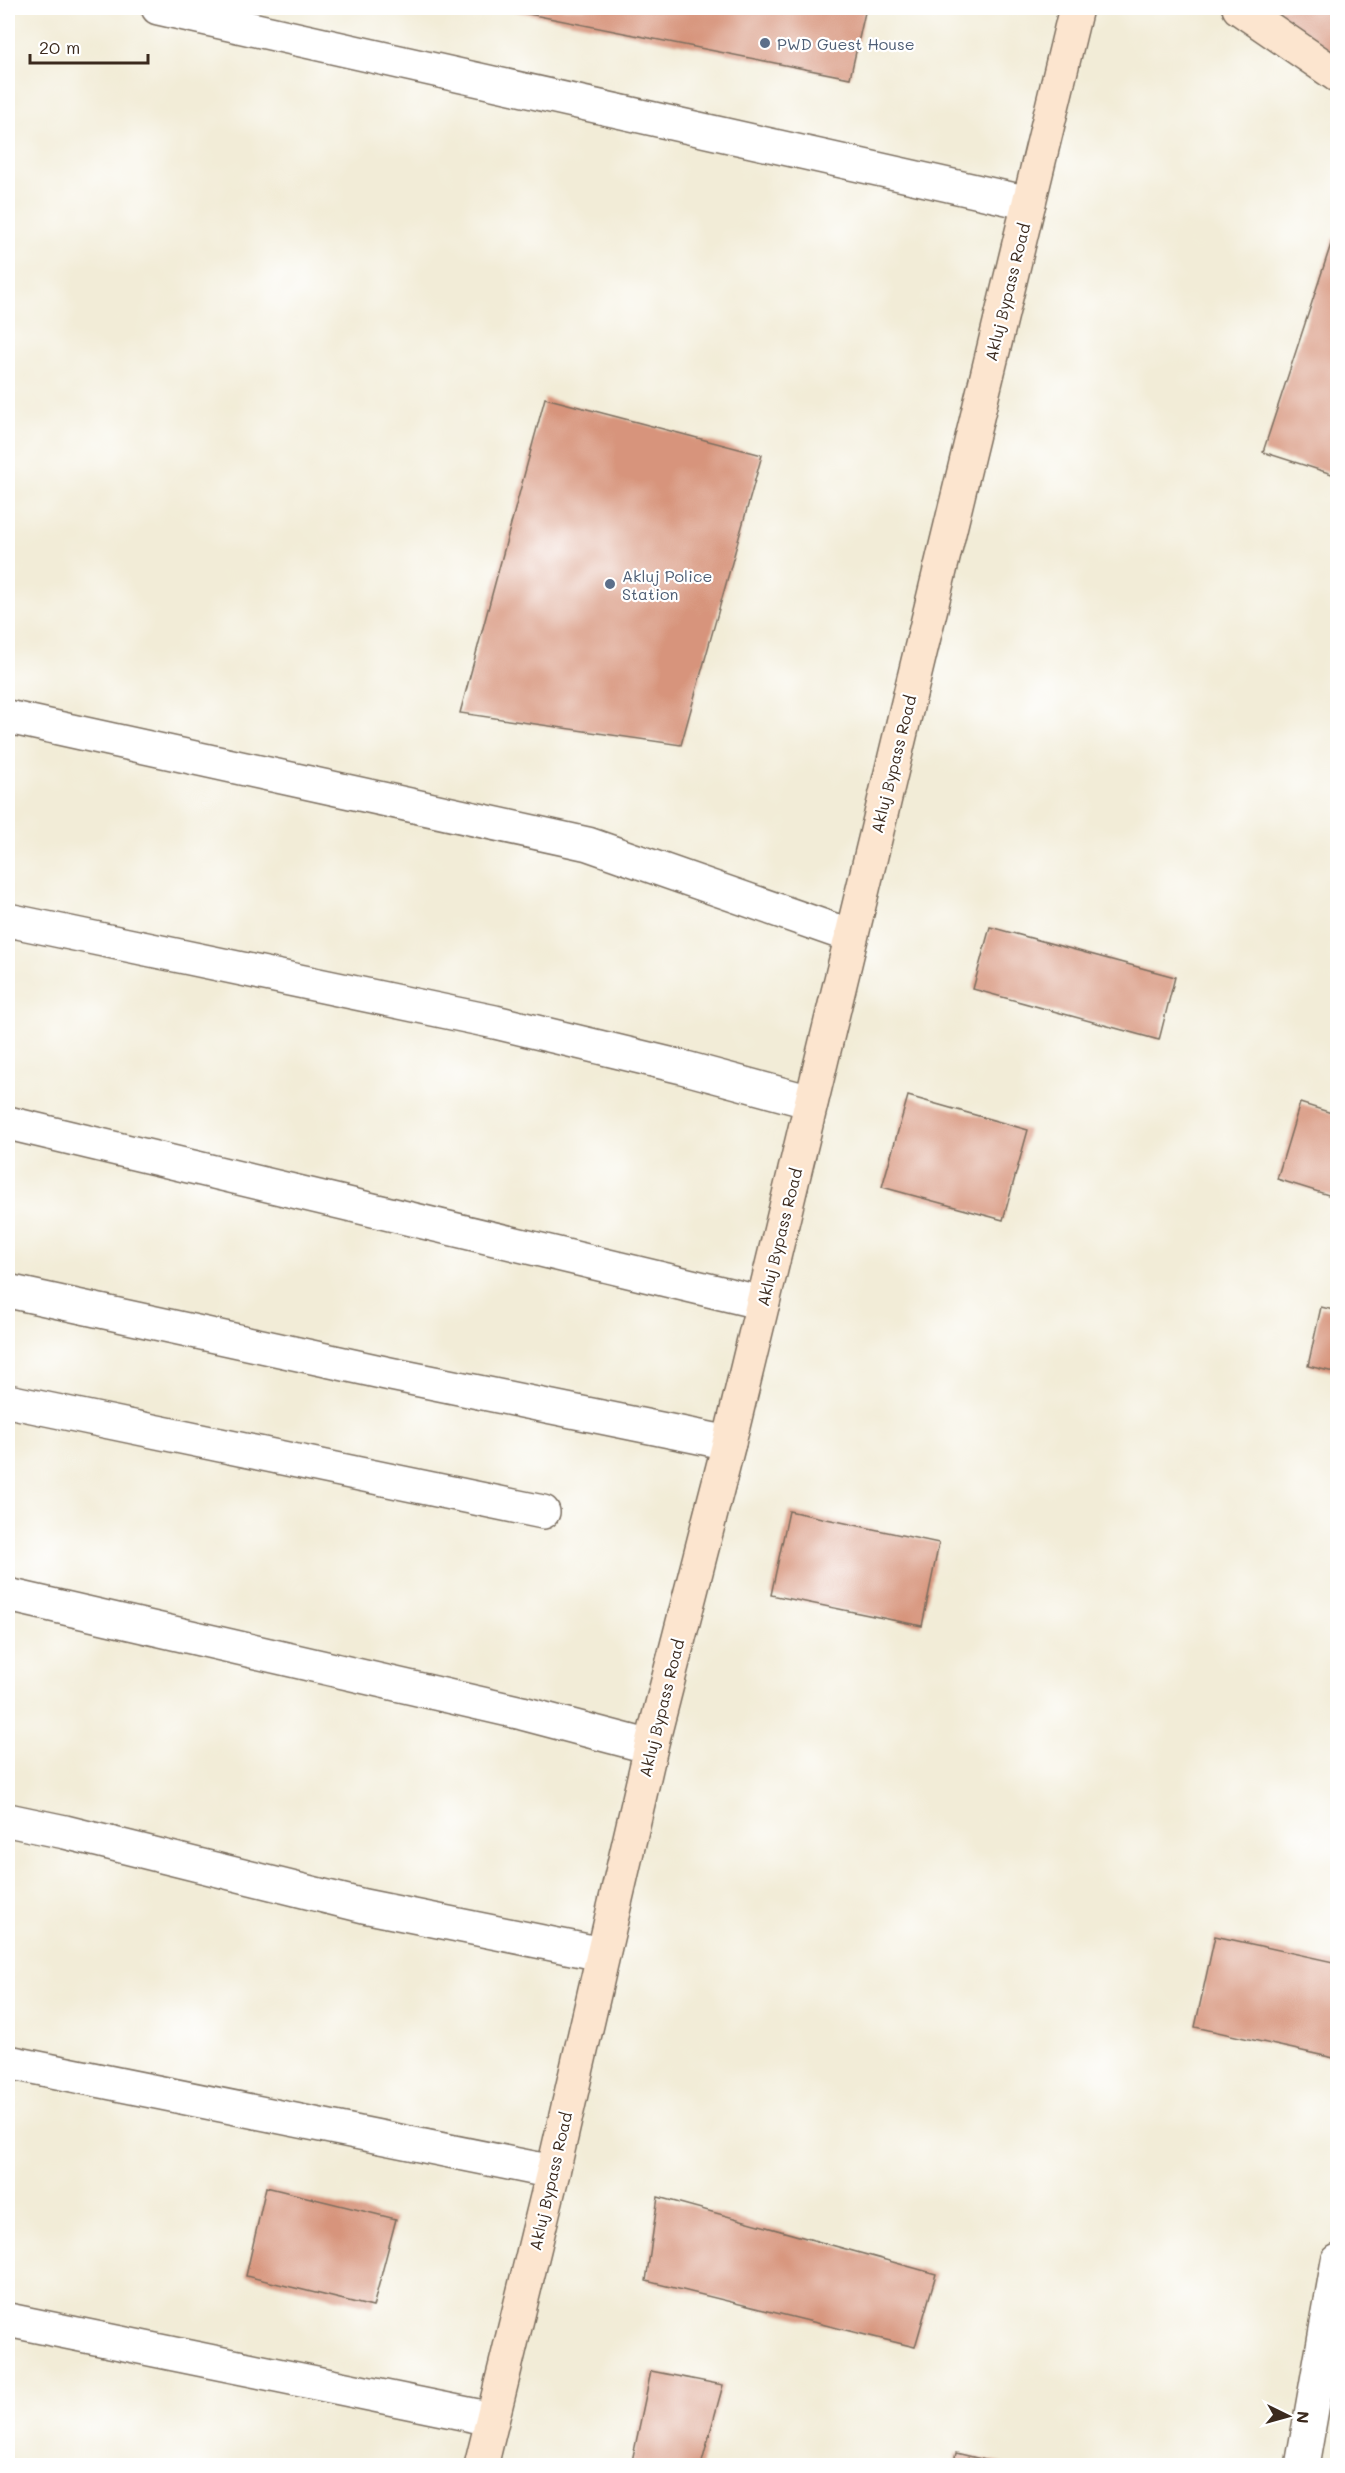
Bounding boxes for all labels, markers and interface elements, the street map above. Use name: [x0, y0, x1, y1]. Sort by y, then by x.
scale bar: [30, 27, 148, 65]
place label: PWD Guest House: [777, 33, 915, 54]
text: 20 m: [39, 35, 80, 59]
marker: PWD Guest House: [758, 36, 772, 50]
street label: Akluj Bypass Road: [980, 221, 1034, 363]
place label: Akluj Police Station: [622, 565, 712, 604]
marker: Akluj Police Station: [603, 577, 617, 591]
street label: Akluj Bypass Road: [866, 693, 920, 835]
street label: Akluj Bypass Road: [752, 1166, 806, 1308]
street label: Akluj Bypass Road: [634, 1637, 688, 1779]
street label: Akluj Bypass Road: [524, 2110, 576, 2252]
north arrow: [1258, 2386, 1318, 2446]
text: N: [1292, 2410, 1314, 2424]

